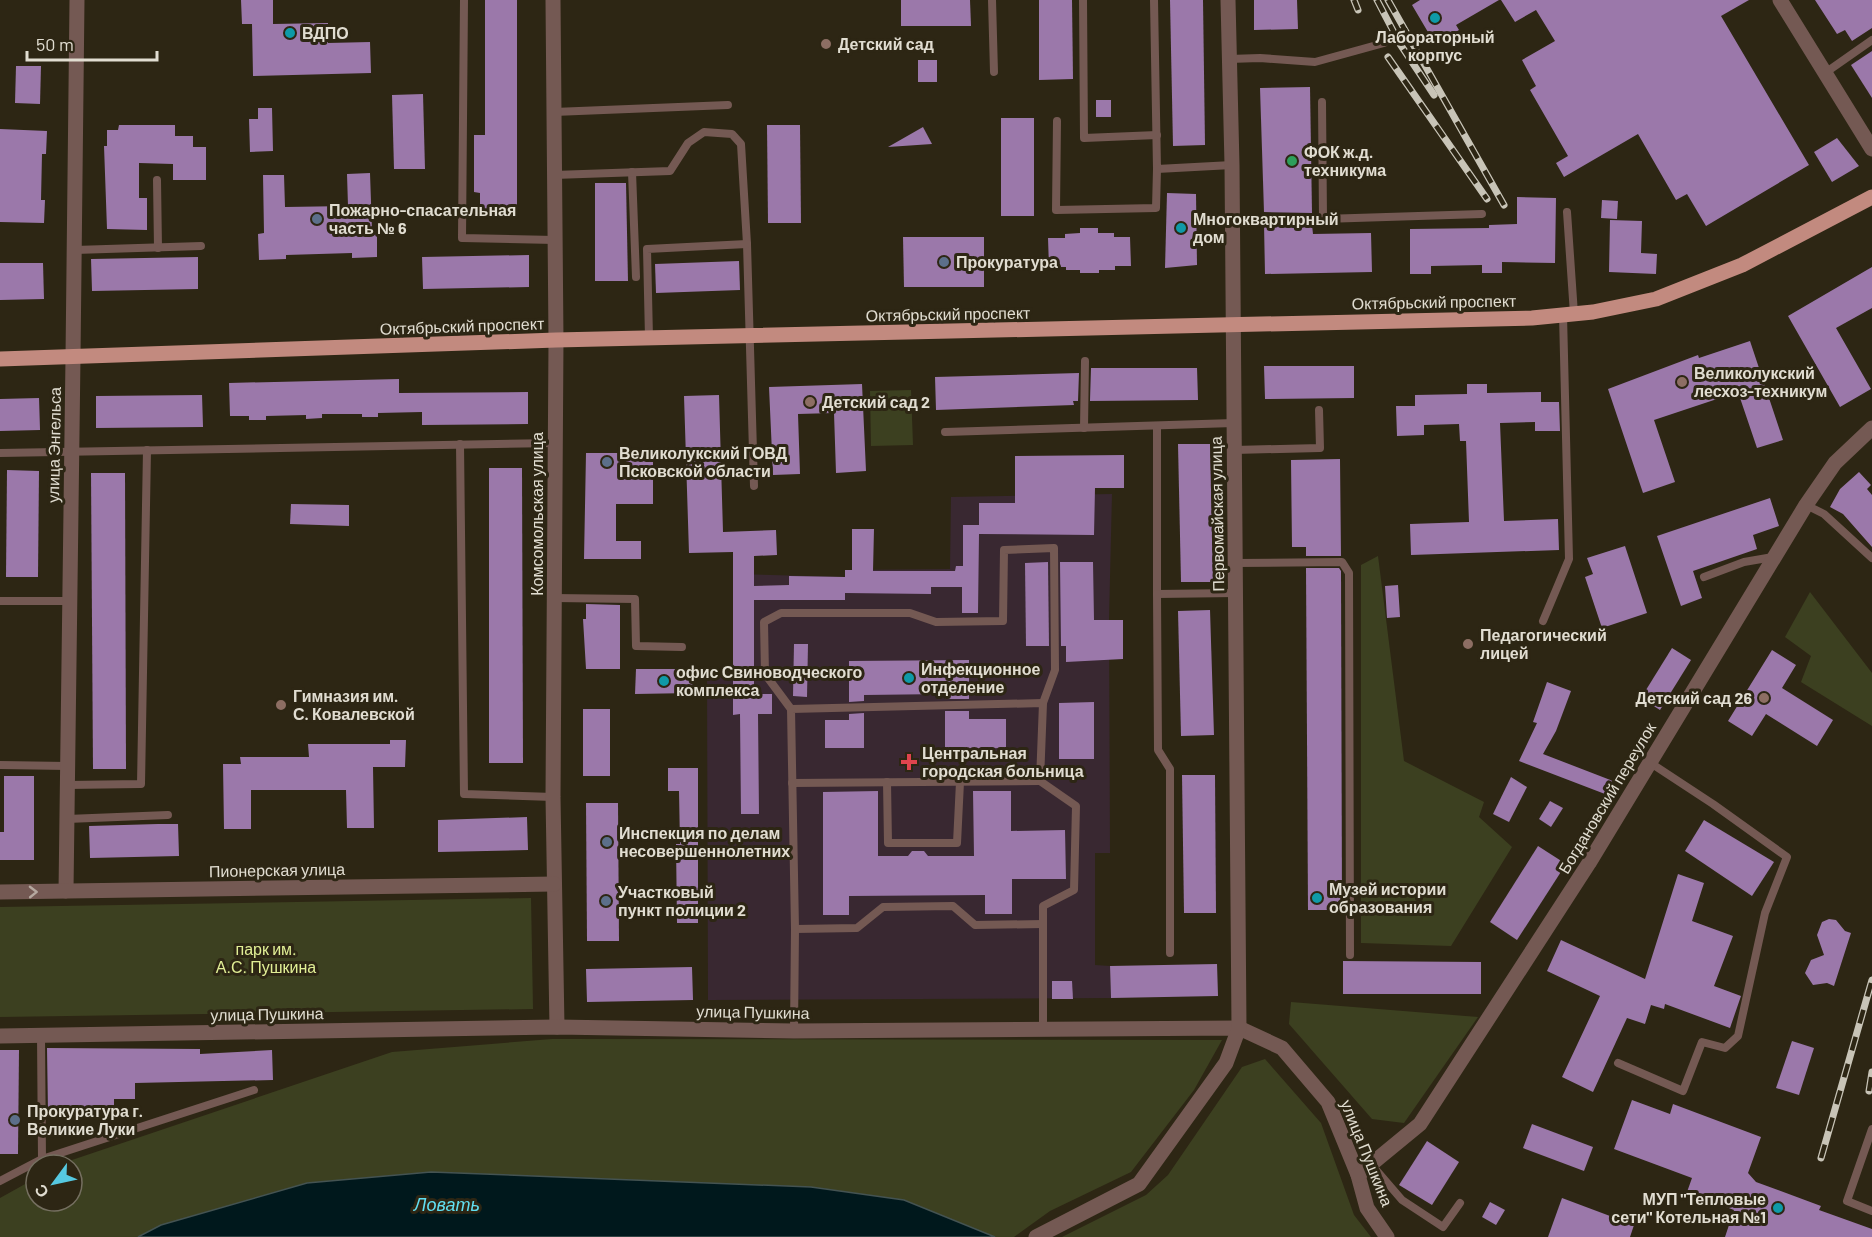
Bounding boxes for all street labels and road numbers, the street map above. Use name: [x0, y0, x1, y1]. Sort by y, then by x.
street label: Октябрьский проспект: [1352, 291, 1517, 312]
street label: Октябрьский проспект: [866, 303, 1031, 324]
street label: Октябрьский проспект: [379, 313, 545, 338]
street label: улица Энгельса: [43, 387, 64, 503]
street label: Комсомольская улица: [527, 432, 546, 596]
street label: Первомайская улица: [1206, 436, 1227, 592]
street label: Богдановский переулок: [1554, 718, 1660, 877]
street label: Пионерская улица: [209, 859, 345, 880]
street label: улица Пушкина: [696, 1001, 810, 1022]
street label: улица Пушкина: [210, 1003, 324, 1024]
street label: улица Пушкина: [1337, 1097, 1398, 1209]

